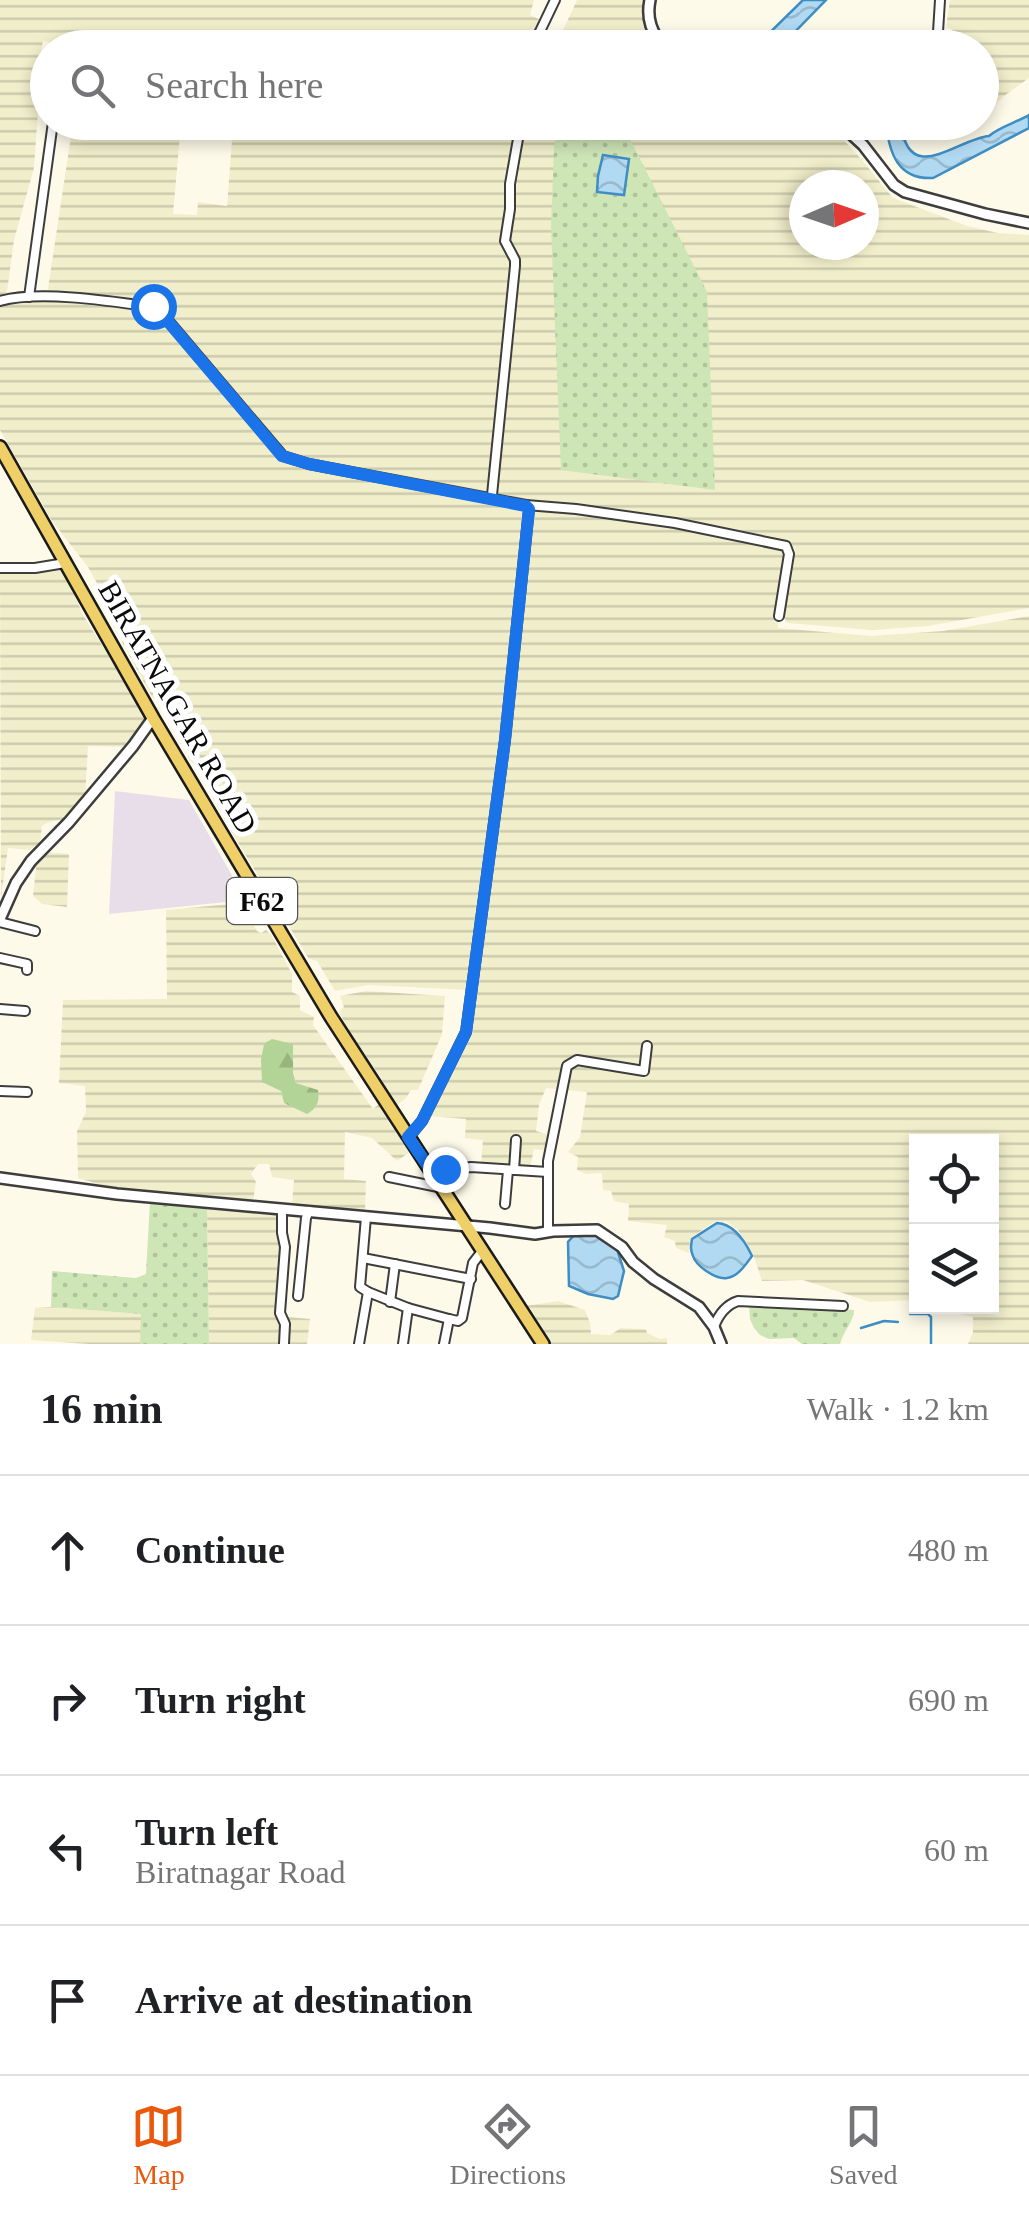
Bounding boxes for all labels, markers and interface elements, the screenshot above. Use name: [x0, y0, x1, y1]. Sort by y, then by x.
search box: [30, 30, 999, 140]
icon: search: [65, 58, 120, 113]
text: Search here: [145, 64, 323, 106]
north arrow: [789, 170, 879, 260]
route start: [131, 284, 177, 330]
street label: BIRATNAGAR ROAD: [92, 575, 264, 839]
road number: F62: [227, 878, 297, 924]
map controls: [909, 1134, 999, 1314]
button: locate: [909, 1134, 999, 1224]
route end: [423, 1147, 469, 1193]
button: layers: [909, 1224, 999, 1314]
text: 16 min: [40, 1386, 163, 1432]
text: Walk · 1.2 km: [807, 1391, 989, 1427]
icon: ahead: [40, 1523, 95, 1578]
text: Continue: [135, 1529, 285, 1571]
text: 480 m: [908, 1532, 989, 1568]
icon: right: [40, 1673, 95, 1728]
text: Turn right: [135, 1679, 306, 1721]
text: 690 m: [908, 1682, 989, 1718]
text: Turn left: [135, 1811, 278, 1853]
icon: left: [40, 1823, 95, 1878]
text: 60 m: [924, 1832, 989, 1868]
text: Biratnagar Road: [135, 1854, 346, 1890]
icon: arrive: [40, 1973, 95, 2028]
text: Arrive at destination: [135, 1979, 473, 2021]
tab: Map: [131, 2099, 186, 2191]
tab: Directions: [449, 2099, 566, 2191]
tab: Saved: [829, 2099, 898, 2191]

